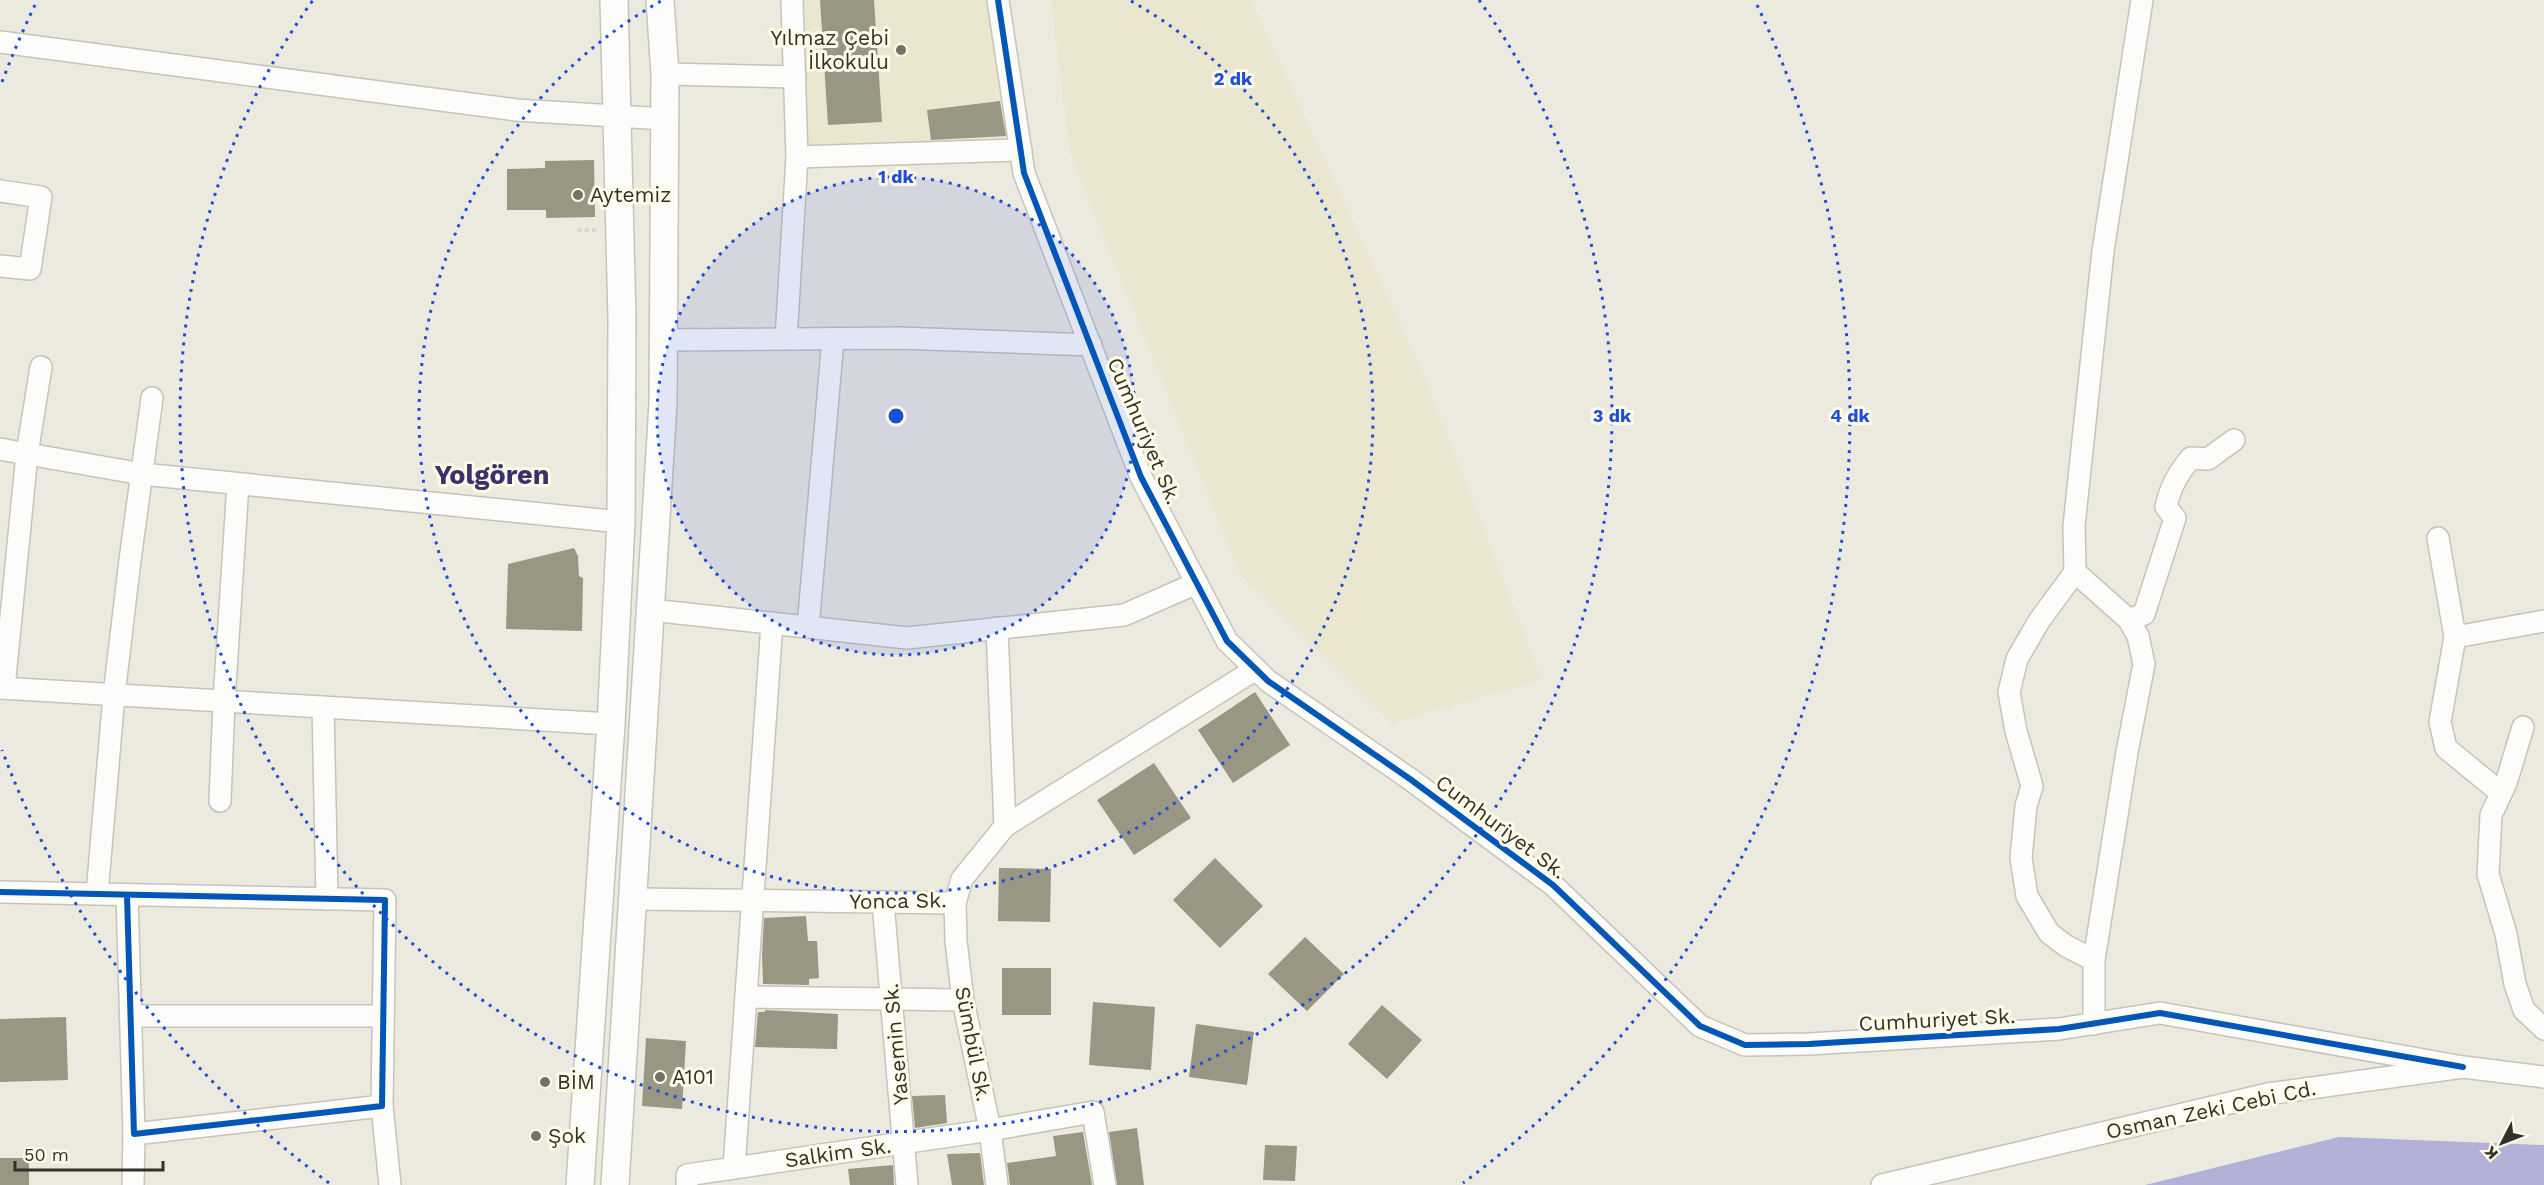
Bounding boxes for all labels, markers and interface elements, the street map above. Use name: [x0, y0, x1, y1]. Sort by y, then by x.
place label: Yılmaz Çebi İlkokulu: [771, 25, 889, 74]
marker: Yılmaz Çebi İlkokulu: [894, 43, 908, 57]
text: 2 dk: [1214, 68, 1253, 89]
text: 1 dk: [878, 166, 914, 187]
place label: Aytemiz: [590, 182, 671, 207]
marker: Aytemiz: [571, 188, 585, 202]
street label: Cumhuriyet Sk.: [1102, 354, 1187, 508]
text: 3 dk: [1593, 405, 1632, 426]
text: 4 dk: [1830, 405, 1870, 426]
centre of rings: [886, 406, 906, 426]
district label: Yolgören: [435, 459, 549, 491]
street label: Cumhuriyet Sk.: [1431, 769, 1572, 884]
street label: Yonca Sk.: [849, 887, 947, 914]
street label: Yasemin Sk.: [878, 982, 913, 1106]
street label: Sümbül Sk.: [950, 984, 997, 1103]
street label: Cumhuriyet Sk.: [1858, 1003, 2016, 1036]
place label: A101: [672, 1064, 714, 1089]
place label: BİM: [557, 1069, 595, 1094]
marker: A101: [653, 1070, 667, 1084]
marker: BİM: [538, 1075, 552, 1089]
street label: Osman Zeki Cebi Cd.: [2104, 1075, 2318, 1144]
north arrow: [2472, 1113, 2532, 1173]
place label: Şok: [548, 1123, 586, 1148]
marker: Şok: [529, 1129, 543, 1143]
street label: Salkim Sk.: [783, 1133, 893, 1172]
scale bar: [15, 1134, 164, 1172]
text: K: [2480, 1142, 2502, 1163]
text: 50 m: [24, 1144, 69, 1165]

